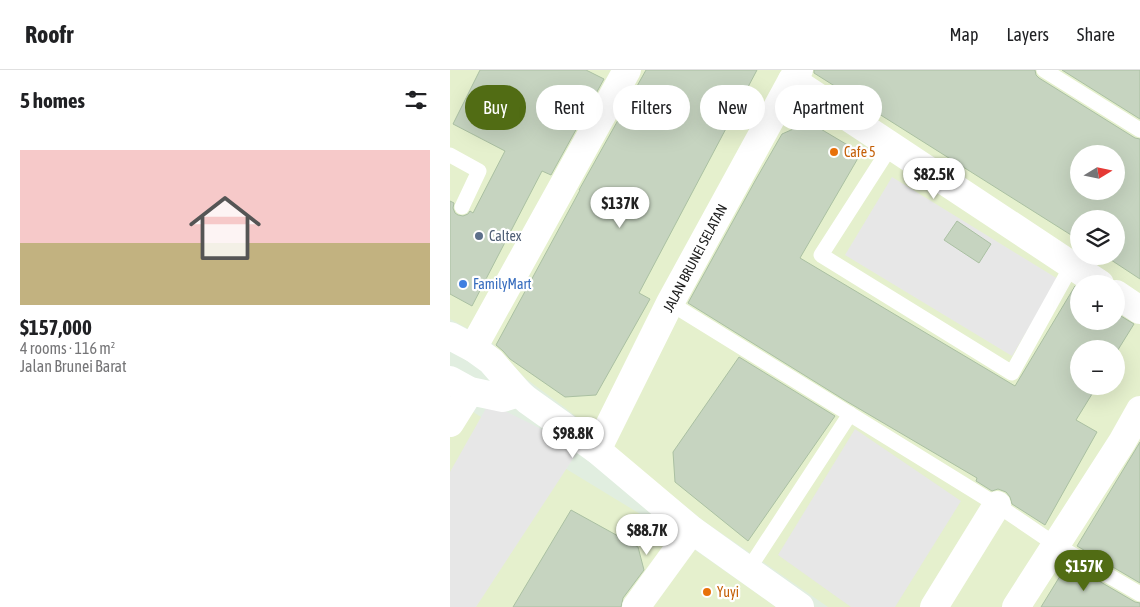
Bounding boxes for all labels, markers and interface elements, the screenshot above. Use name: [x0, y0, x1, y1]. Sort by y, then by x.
text: Roofr: [25, 21, 73, 48]
text: Map: [949, 24, 978, 45]
text: Layers: [1006, 24, 1049, 45]
text: Share: [1077, 24, 1115, 45]
chip: Buy: [465, 85, 526, 130]
chip: Rent: [536, 85, 603, 130]
chip: Filters: [613, 85, 690, 130]
chip: New: [700, 85, 765, 130]
chip: Apartment: [775, 85, 882, 130]
icon: filters: [402, 86, 430, 114]
text: 5 homes: [20, 88, 85, 112]
place label: Cafe 5: [844, 144, 876, 160]
north arrow: [1070, 145, 1125, 200]
map controls: [1070, 145, 1125, 395]
marker: Cafe 5: [828, 146, 840, 158]
pin: $82.5K: [893, 158, 975, 200]
text: $82.5K: [914, 165, 954, 183]
icon: home: [180, 183, 270, 273]
pin: $137K: [585, 186, 655, 229]
text: $137K: [601, 194, 639, 212]
street label: JALAN BRUNEI SELATAN: [660, 201, 730, 315]
button: layers: [1070, 210, 1125, 265]
place label: Caltex: [489, 228, 522, 244]
marker: Caltex: [473, 230, 485, 242]
button: +: [1070, 275, 1125, 330]
place label: FamilyMart: [473, 276, 531, 292]
marker: FamilyMart: [457, 278, 469, 290]
text: $157,000: [20, 315, 92, 339]
text: 4 rooms · 116 m²: [20, 339, 115, 357]
button: −: [1070, 340, 1125, 395]
text: Jalan Brunei Barat: [20, 357, 127, 375]
pin: $98.8K: [532, 416, 614, 459]
text: $98.8K: [553, 424, 593, 442]
pin: $88.7K: [606, 514, 688, 556]
text: $88.7K: [627, 521, 667, 539]
pin: $157K: [1049, 550, 1119, 592]
text: $157K: [1065, 557, 1103, 575]
place label: Yuyi: [717, 584, 739, 600]
marker: Yuyi: [701, 586, 713, 598]

